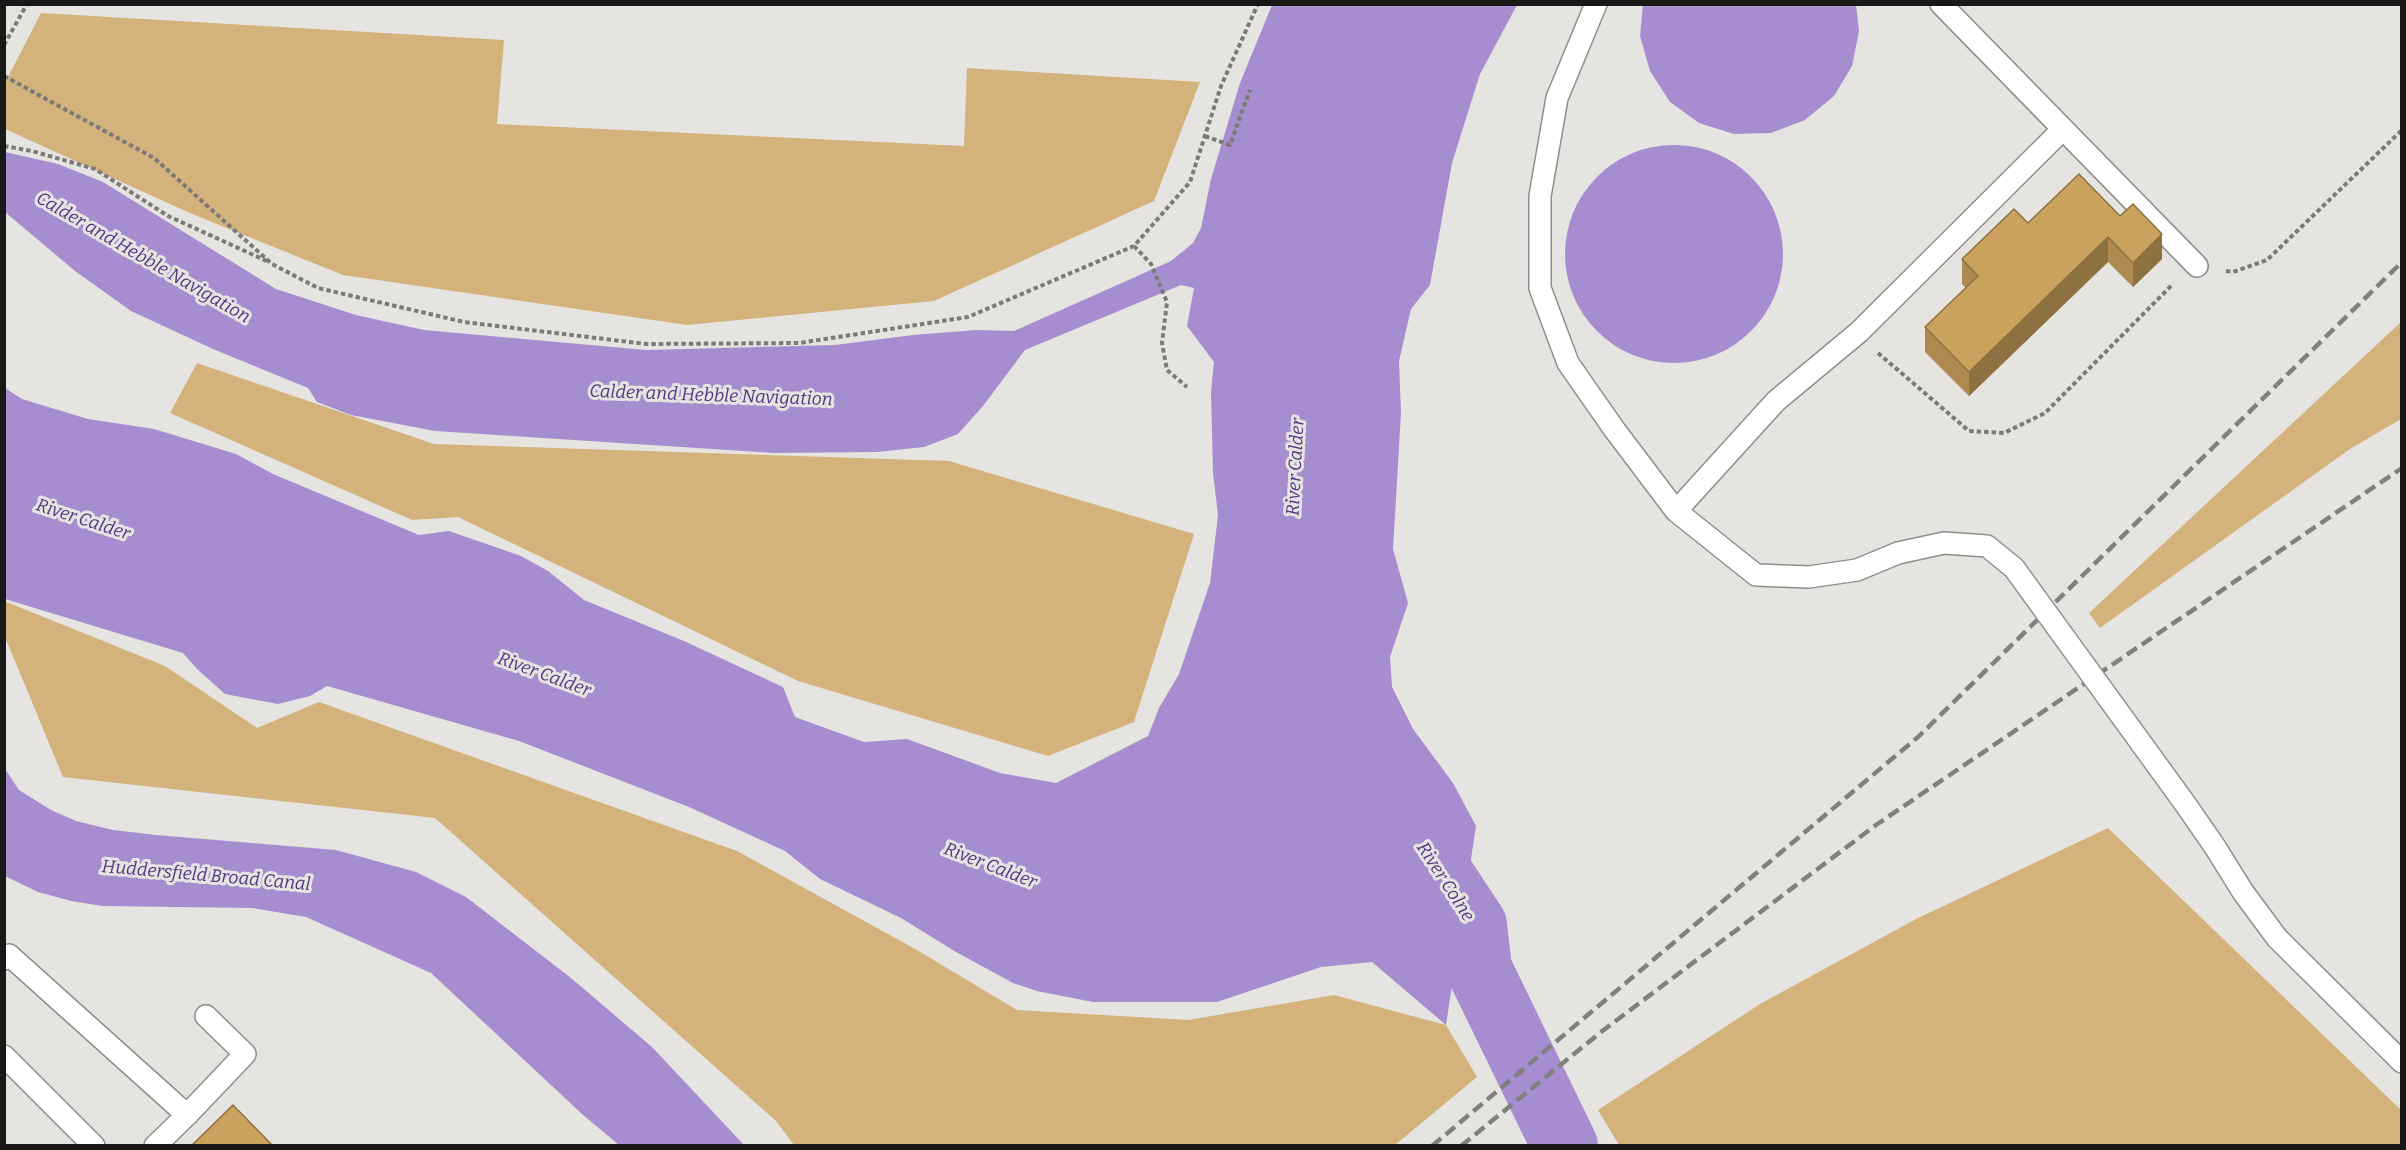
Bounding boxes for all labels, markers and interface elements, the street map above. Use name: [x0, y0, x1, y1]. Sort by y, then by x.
water label: Calder and Hebble Navigation: [32, 188, 254, 328]
water label: Calder and Hebble Navigation: [589, 381, 833, 411]
water label: River Calder: [1283, 418, 1309, 516]
water label: River Calder: [33, 495, 133, 545]
water label: River Calder: [494, 648, 594, 702]
water label: River Calder: [941, 838, 1039, 894]
water label: River Colne: [1411, 838, 1479, 926]
water label: Huddersfield Broad Canal: [101, 856, 311, 896]

